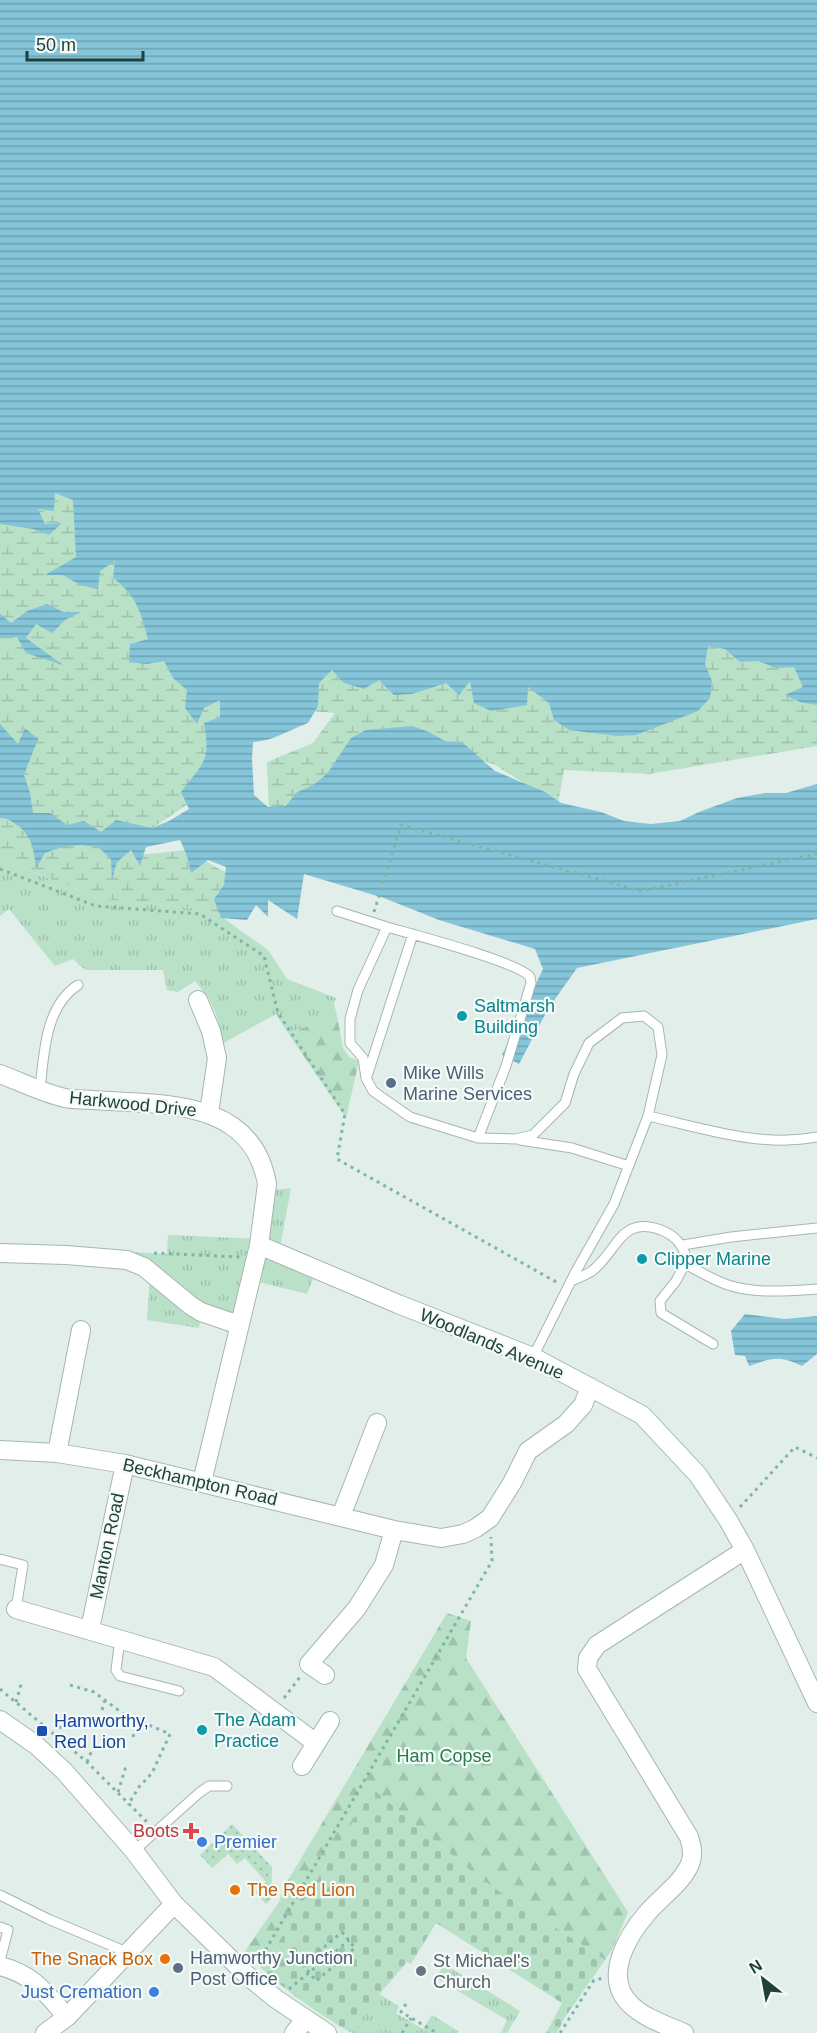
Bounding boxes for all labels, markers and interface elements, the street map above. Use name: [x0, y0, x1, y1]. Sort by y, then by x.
scale bar: [27, 24, 142, 62]
text: 50 m: [36, 35, 76, 55]
place label: Saltmarsh Building: [474, 996, 555, 1037]
marker: Saltmarsh Building: [455, 1009, 469, 1023]
place label: Mike Wills Marine Services: [403, 1063, 532, 1104]
marker: Mike Wills Marine Services: [384, 1076, 398, 1090]
street label: Harkwood Drive: [68, 1087, 198, 1121]
place label: Clipper Marine: [654, 1249, 771, 1269]
marker: Clipper Marine: [635, 1252, 649, 1266]
street label: Woodlands Avenue: [417, 1305, 567, 1383]
street label: Beckhampton Road: [121, 1454, 279, 1510]
street label: Manton Road: [86, 1491, 128, 1601]
place label: The Adam Practice: [214, 1710, 296, 1751]
place label: Hamworthy, Red Lion: [54, 1711, 149, 1752]
marker: The Adam Practice: [195, 1723, 209, 1737]
marker: Hamworthy, Red Lion: [35, 1724, 49, 1738]
park label: Ham Copse: [396, 1746, 492, 1766]
place label: Boots: [133, 1821, 179, 1841]
marker: Boots: [184, 1824, 198, 1838]
place label: Premier: [214, 1832, 277, 1852]
marker: Premier: [195, 1835, 209, 1849]
place label: The Red Lion: [247, 1880, 355, 1900]
marker: The Red Lion: [228, 1883, 242, 1897]
place label: Hamworthy Junction Post Office: [190, 1948, 353, 1989]
place label: The Snack Box: [31, 1949, 153, 1969]
north arrow: [733, 1949, 793, 2009]
place label: St Michael's Church: [433, 1951, 529, 1992]
marker: The Snack Box: [158, 1952, 172, 1966]
text: N: [746, 1956, 765, 1977]
marker: Hamworthy Junction Post Office: [171, 1961, 185, 1975]
marker: St Michael's Church: [414, 1964, 428, 1978]
place label: Just Cremation: [21, 1982, 142, 2002]
marker: Just Cremation: [147, 1985, 161, 1999]

